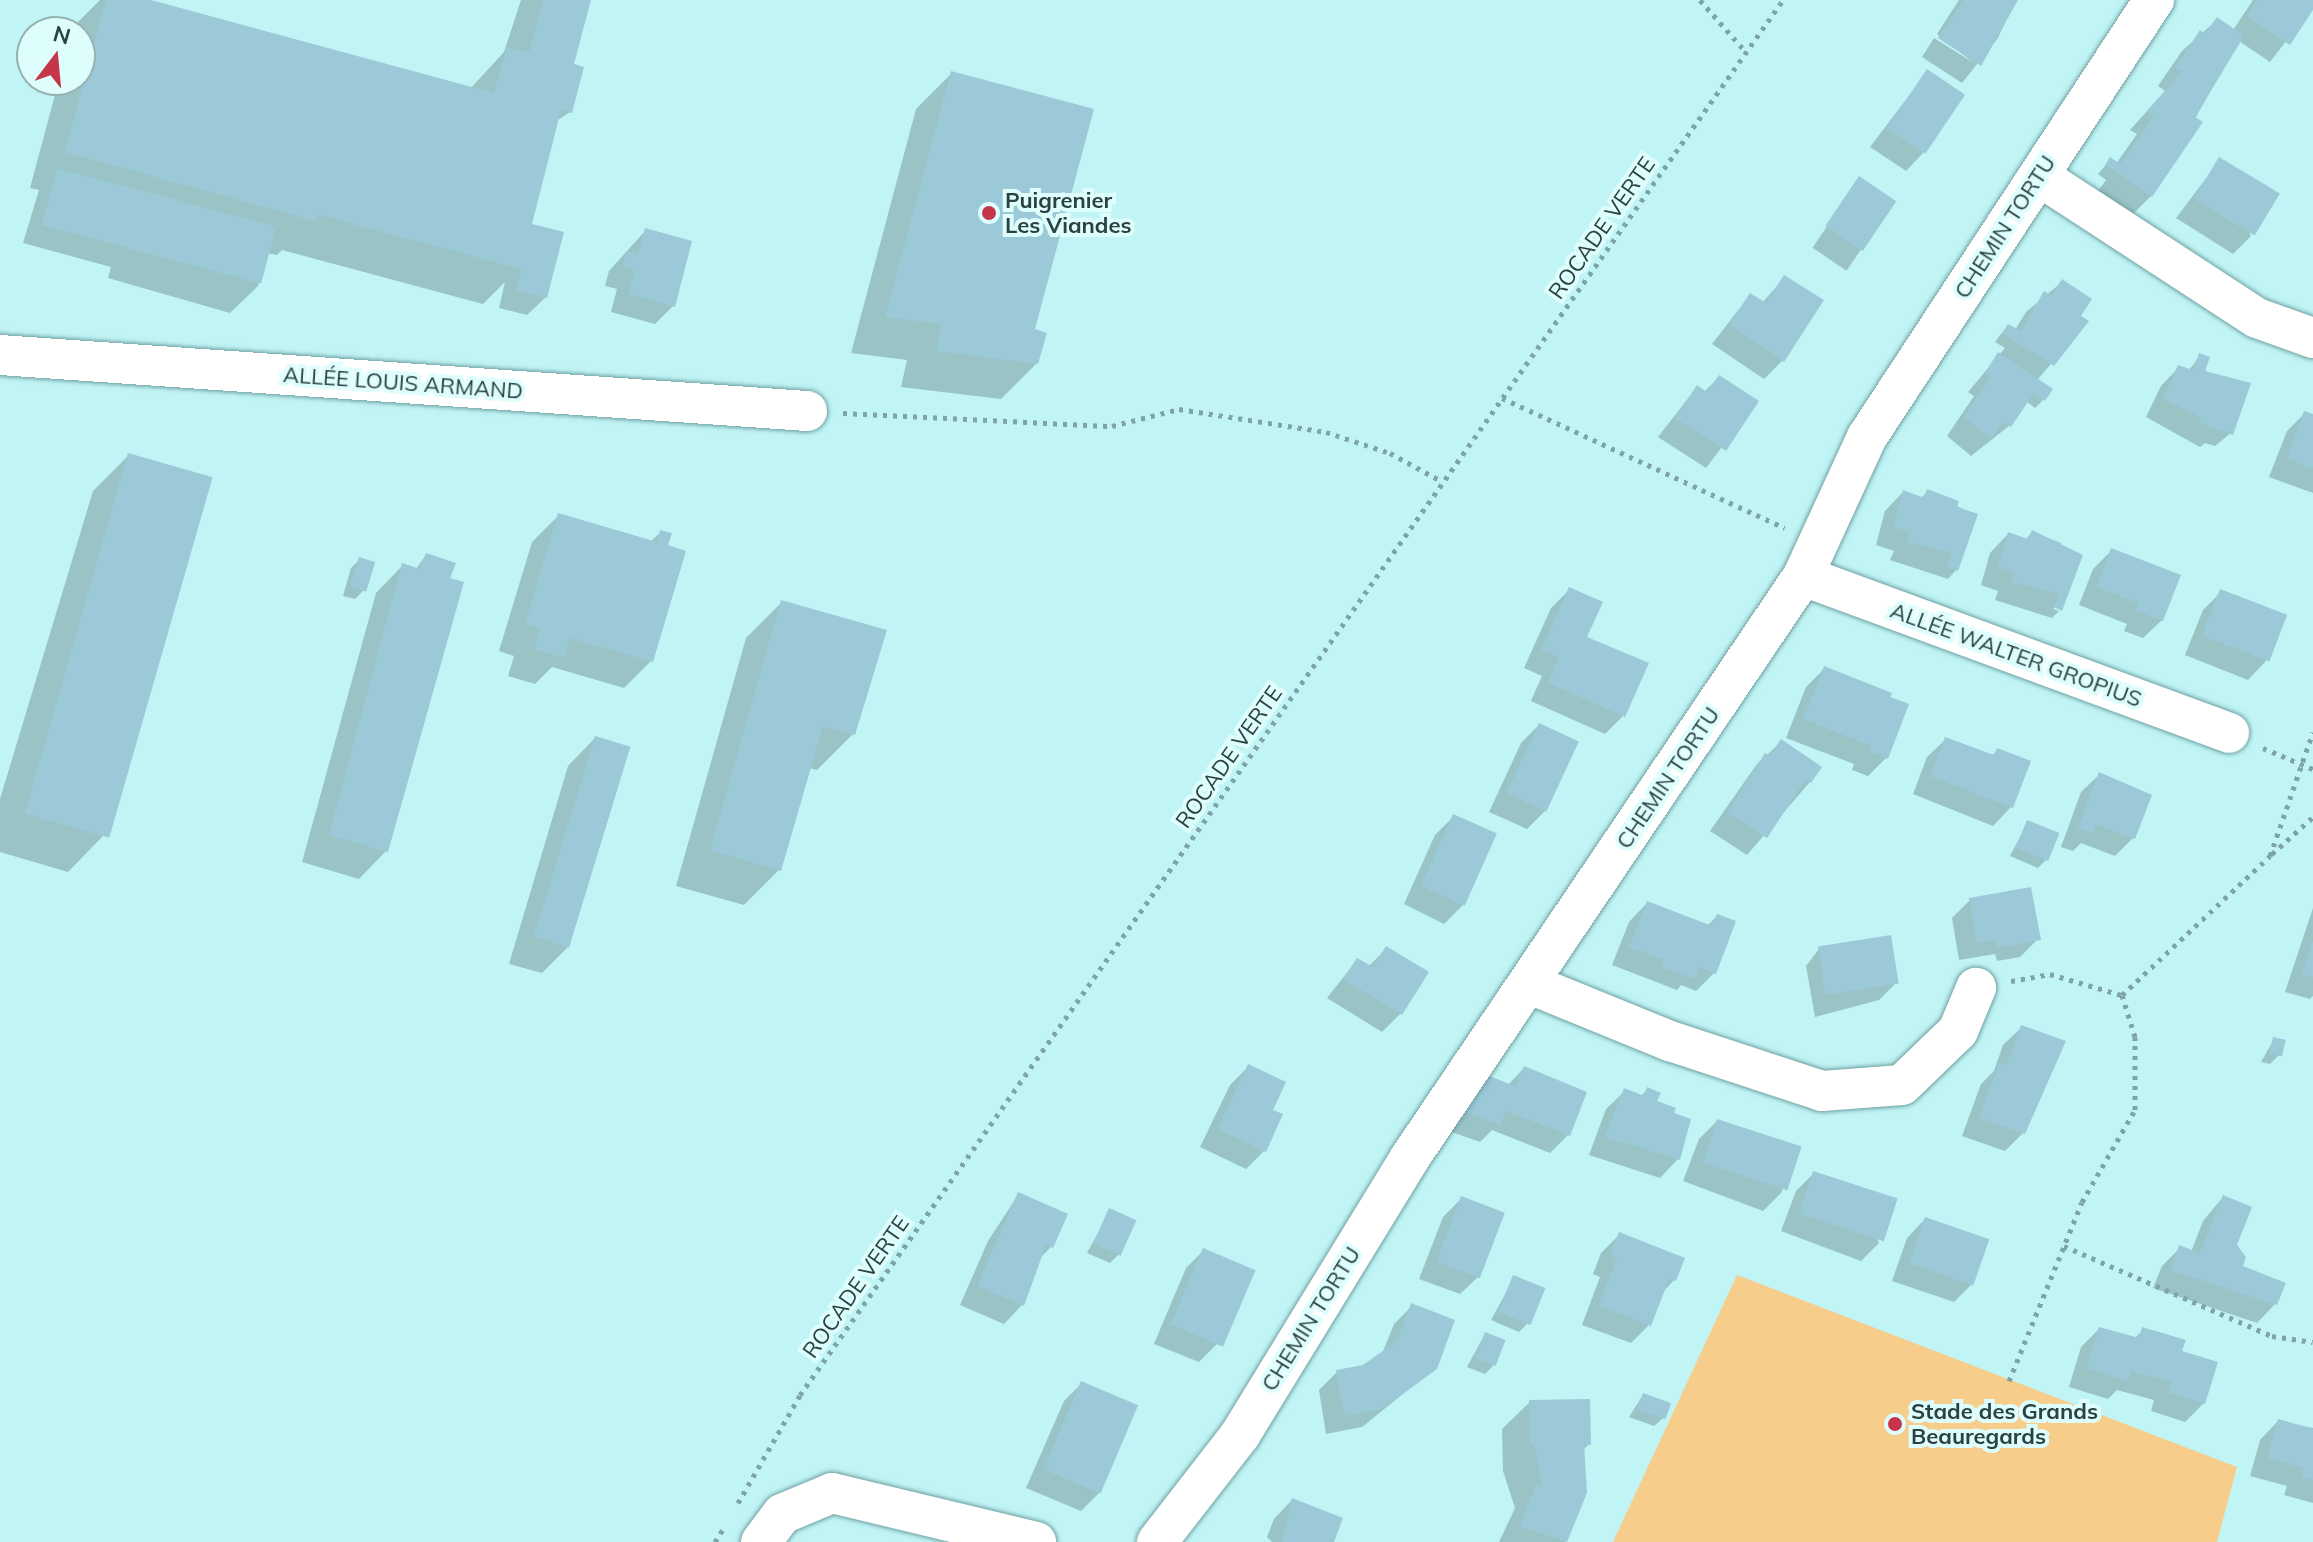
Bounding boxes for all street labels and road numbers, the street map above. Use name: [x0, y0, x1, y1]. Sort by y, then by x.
street label: CHEMIN TORTU: [1949, 151, 2061, 303]
street label: ROCADE VERTE: [1543, 152, 1661, 304]
street label: ALLÉE LOUIS ARMAND: [282, 361, 524, 405]
street label: ALLÉE WALTER GROPIUS: [1887, 597, 2145, 713]
street label: ROCADE VERTE: [1170, 681, 1288, 833]
street label: CHEMIN TORTU: [1611, 702, 1725, 854]
street label: ROCADE VERTE: [797, 1211, 915, 1363]
street label: CHEMIN TORTU: [1256, 1242, 1366, 1396]

